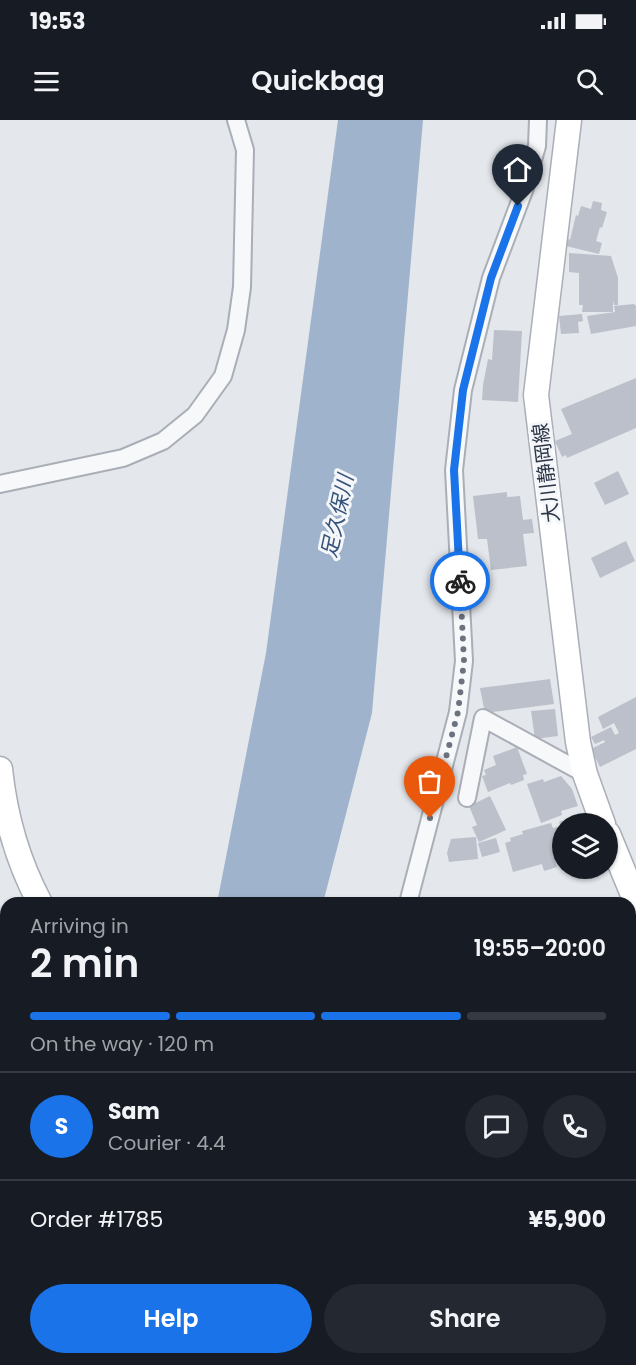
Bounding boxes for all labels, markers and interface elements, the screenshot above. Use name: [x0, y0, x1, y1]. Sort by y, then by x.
text: 19:53: [30, 6, 86, 37]
text: Quickbag: [251, 62, 385, 99]
icon: menu: [30, 65, 63, 98]
icon: search: [573, 65, 606, 98]
pin: [492, 144, 543, 206]
icon: home: [501, 153, 534, 186]
street label: 大川静岡線: [526, 422, 566, 524]
water label: 足久保川: [314, 470, 360, 560]
courier: [430, 551, 490, 611]
icon: bike: [444, 565, 477, 598]
pin: [404, 756, 455, 818]
icon: bag: [413, 765, 446, 798]
map controls: [552, 813, 618, 879]
button: layers: [552, 813, 618, 879]
text: Arriving in: [30, 912, 129, 940]
text: 19:55–20:00: [474, 933, 606, 964]
text: 2 min: [30, 936, 139, 991]
text: On the way · 120 m: [30, 1030, 214, 1058]
button: chat: [465, 1095, 528, 1158]
button: phone: [543, 1095, 606, 1158]
text: Sam: [108, 1096, 160, 1127]
text: S: [55, 1111, 68, 1142]
text: Courier · 4.4: [108, 1129, 226, 1157]
text: Order #1785: [30, 1204, 163, 1235]
text: ¥5,900: [528, 1204, 606, 1235]
button: Help: [30, 1284, 312, 1353]
button: Share: [324, 1284, 606, 1353]

